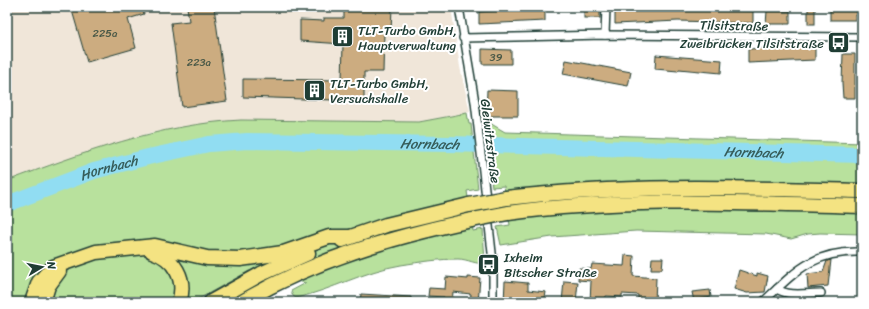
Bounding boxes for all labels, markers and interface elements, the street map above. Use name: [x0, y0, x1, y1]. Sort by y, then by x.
street label: Tilsitstraße: [700, 13, 769, 38]
place label: TLT-Turbo GmbH, Hauptverwaltung: [358, 19, 457, 57]
house number: 225a: [93, 24, 118, 43]
building icon: TLT-Turbo GmbH, Hauptverwaltung: [329, 24, 355, 50]
bus stop icon: Zweibrücken Tilsitstraße: [826, 30, 852, 56]
place label: Zweibrücken Tilsitstraße: [680, 32, 824, 55]
house number: 39: [490, 48, 503, 67]
house number: 223a: [187, 53, 212, 72]
place label: TLT-Turbo GmbH, Versuchshalle: [330, 72, 429, 110]
building icon: TLT-Turbo GmbH, Versuchshalle: [301, 77, 327, 103]
street label: Gleiwitzstraße: [474, 98, 507, 185]
water label: Hornbach: [400, 131, 461, 157]
water label: Hornbach: [724, 139, 785, 166]
water label: Hornbach: [76, 148, 142, 188]
place label: Ixheim Bitscher Straße: [503, 246, 597, 284]
north arrow: [22, 247, 62, 287]
bus stop icon: Ixheim Bitscher Straße: [475, 251, 501, 277]
text: N: [41, 259, 61, 271]

